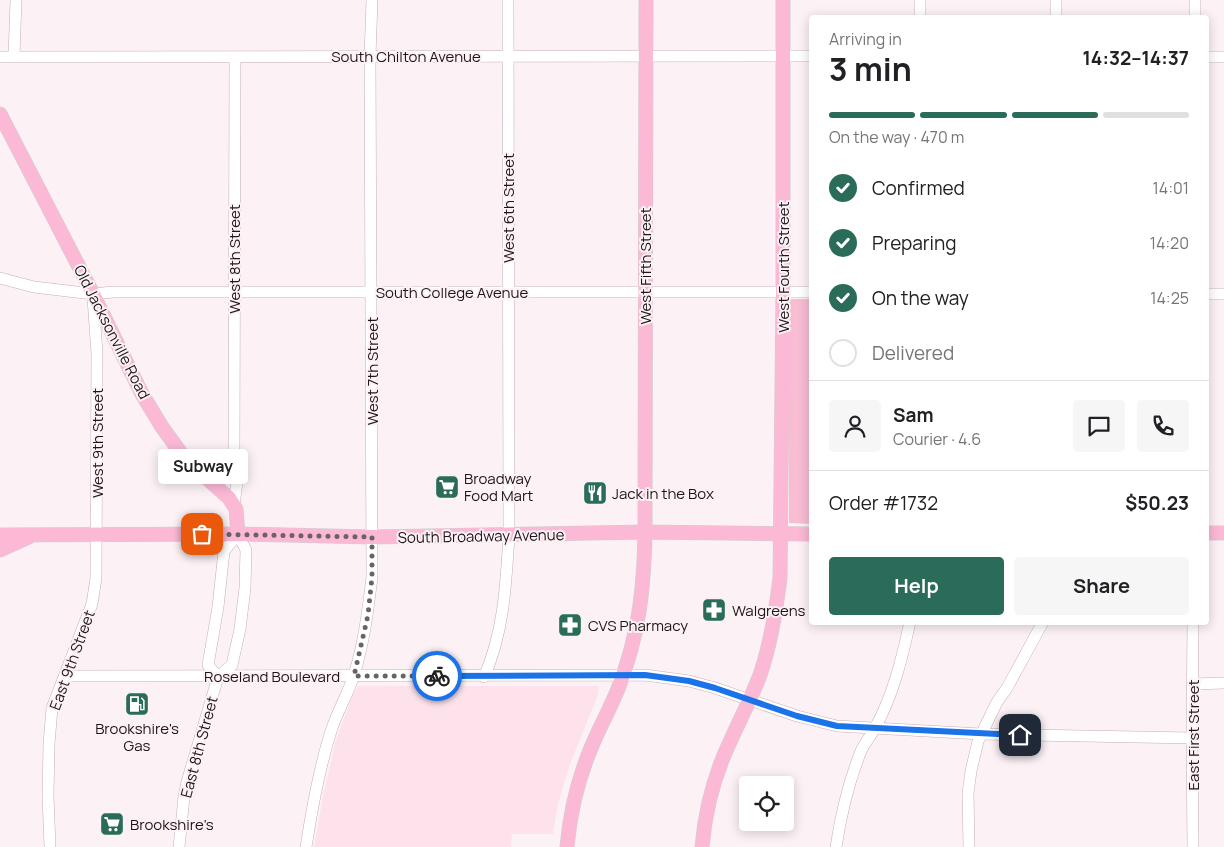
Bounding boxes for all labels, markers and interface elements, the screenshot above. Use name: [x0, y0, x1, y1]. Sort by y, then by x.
text: Arriving in: [829, 28, 902, 50]
text: 14:32–14:37: [1083, 45, 1189, 71]
street label: South Chilton Avenue: [331, 46, 481, 67]
text: 3 min: [829, 47, 912, 91]
text: On the way · 470 m: [829, 126, 964, 148]
street label: West 6th Street: [498, 153, 519, 263]
icon: check: [829, 174, 857, 202]
text: Confirmed: [872, 175, 965, 201]
text: 14:01: [1153, 177, 1189, 199]
street label: West Fourth Street: [773, 201, 794, 333]
street label: West 8th Street: [224, 204, 245, 314]
street label: West Fifth Street: [635, 207, 656, 325]
icon: check: [829, 229, 857, 257]
text: Preparing: [872, 230, 957, 256]
text: 14:20: [1150, 232, 1189, 254]
street label: Old Jacksonville Road: [69, 261, 155, 403]
street label: South College Avenue: [376, 282, 528, 303]
icon: check: [829, 284, 857, 312]
text: On the way: [872, 285, 969, 311]
text: 14:25: [1150, 287, 1189, 309]
street label: West 7th Street: [362, 317, 383, 425]
text: Delivered: [872, 340, 954, 366]
street label: West 9th Street: [87, 388, 108, 498]
button: person: [829, 400, 881, 452]
button: chat: [1073, 400, 1125, 452]
button: phone: [1137, 400, 1189, 452]
text: Sam: [893, 402, 934, 428]
text: Courier · 4.6: [893, 428, 981, 450]
callout: Subway: [157, 449, 247, 484]
text: Subway: [173, 455, 233, 477]
place label: Broadway Food Mart: [464, 468, 533, 506]
supermarket icon: Broadway Food Mart: [434, 474, 460, 500]
restaurant icon: Jack in the Box: [582, 480, 608, 506]
place label: Jack in the Box: [612, 483, 714, 504]
text: Order #1732: [829, 490, 938, 516]
text: $50.23: [1125, 490, 1189, 516]
pin: [181, 513, 223, 555]
icon: bag: [188, 520, 216, 548]
street label: South Broadway Avenue: [397, 524, 565, 548]
button: Help: [829, 557, 1004, 615]
button: Share: [1014, 557, 1189, 615]
pharmacy icon: Walgreens: [701, 597, 727, 623]
place label: Walgreens: [732, 600, 806, 621]
street label: East 9th Street: [44, 607, 100, 713]
pharmacy icon: CVS Pharmacy: [557, 612, 583, 638]
place label: CVS Pharmacy: [588, 615, 688, 636]
courier: [412, 651, 462, 701]
icon: bike: [423, 662, 451, 690]
street label: Roseland Boulevard: [204, 666, 340, 687]
street label: East First Street: [1183, 680, 1204, 790]
fuel station icon: Brookshire's Gas: [124, 691, 150, 717]
street label: East 8th Street: [175, 694, 223, 800]
pin: [999, 714, 1041, 756]
place label: Brookshire's Gas: [95, 718, 179, 756]
icon: home: [1006, 721, 1034, 749]
map controls: [739, 776, 794, 831]
button: locate: [739, 776, 794, 831]
supermarket icon: Brookshire's: [99, 811, 125, 837]
place label: Brookshire's: [130, 814, 214, 835]

